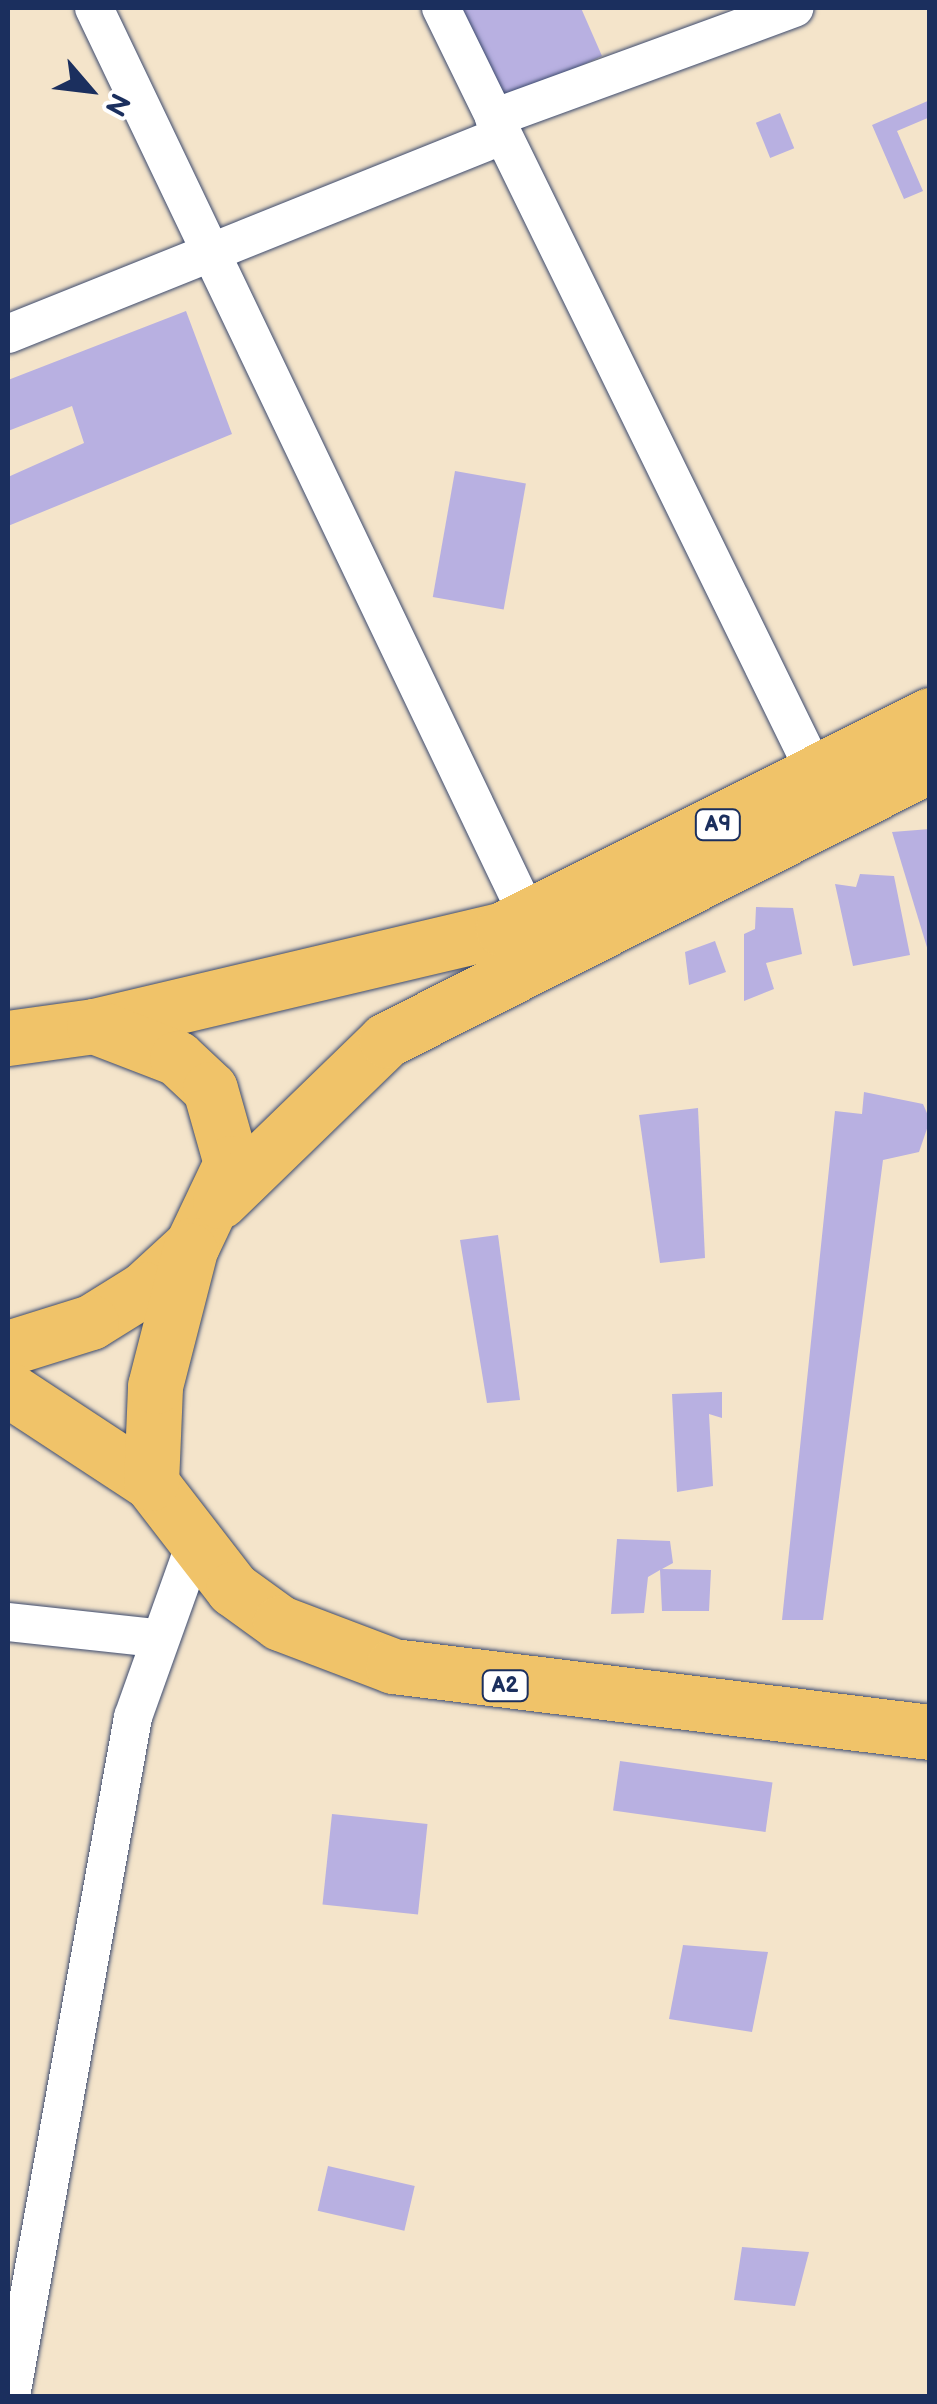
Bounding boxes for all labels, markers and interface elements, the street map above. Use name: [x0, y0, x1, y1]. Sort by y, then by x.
north arrow: [40, 40, 140, 140]
text: N: [97, 87, 136, 121]
road number: A9: [693, 808, 743, 842]
road number: A2: [480, 1669, 530, 1703]

